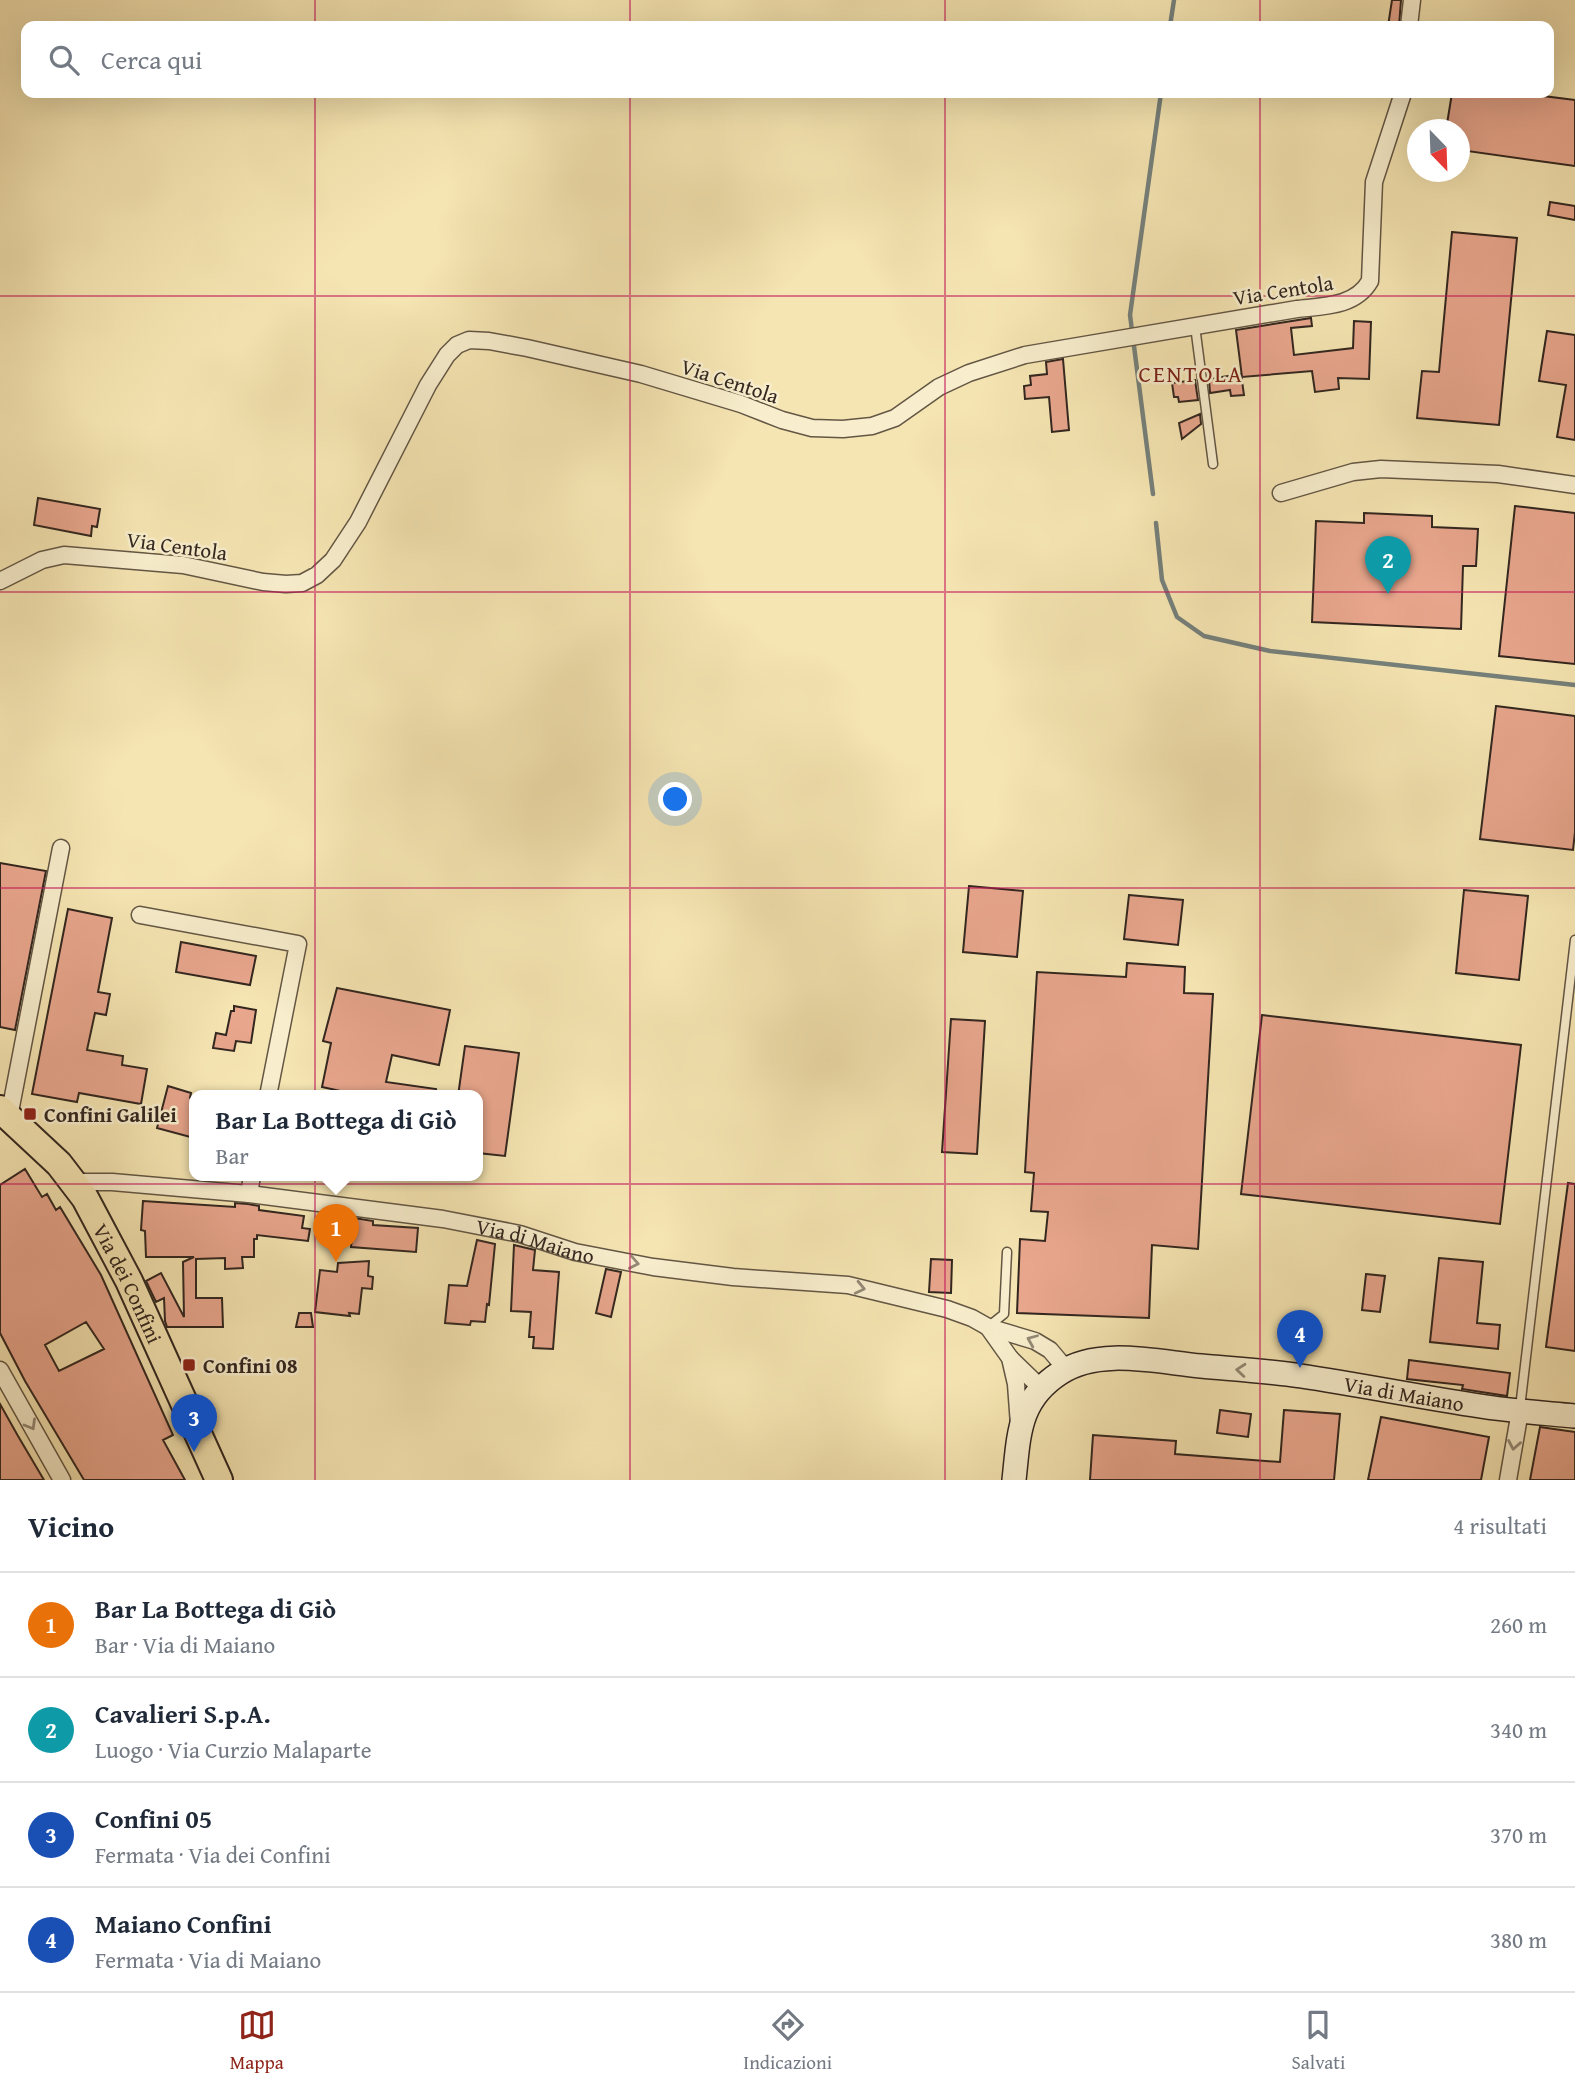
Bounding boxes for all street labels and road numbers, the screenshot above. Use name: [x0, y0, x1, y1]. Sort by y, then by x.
street label: Via Centola: [1231, 267, 1335, 313]
street label: Via Centola: [677, 351, 783, 411]
street label: Via Centola: [125, 524, 229, 568]
street label: Via di Maiano: [474, 1210, 597, 1271]
street label: Via dei Confini: [86, 1218, 171, 1348]
street label: Via di Maiano: [1342, 1368, 1466, 1419]

